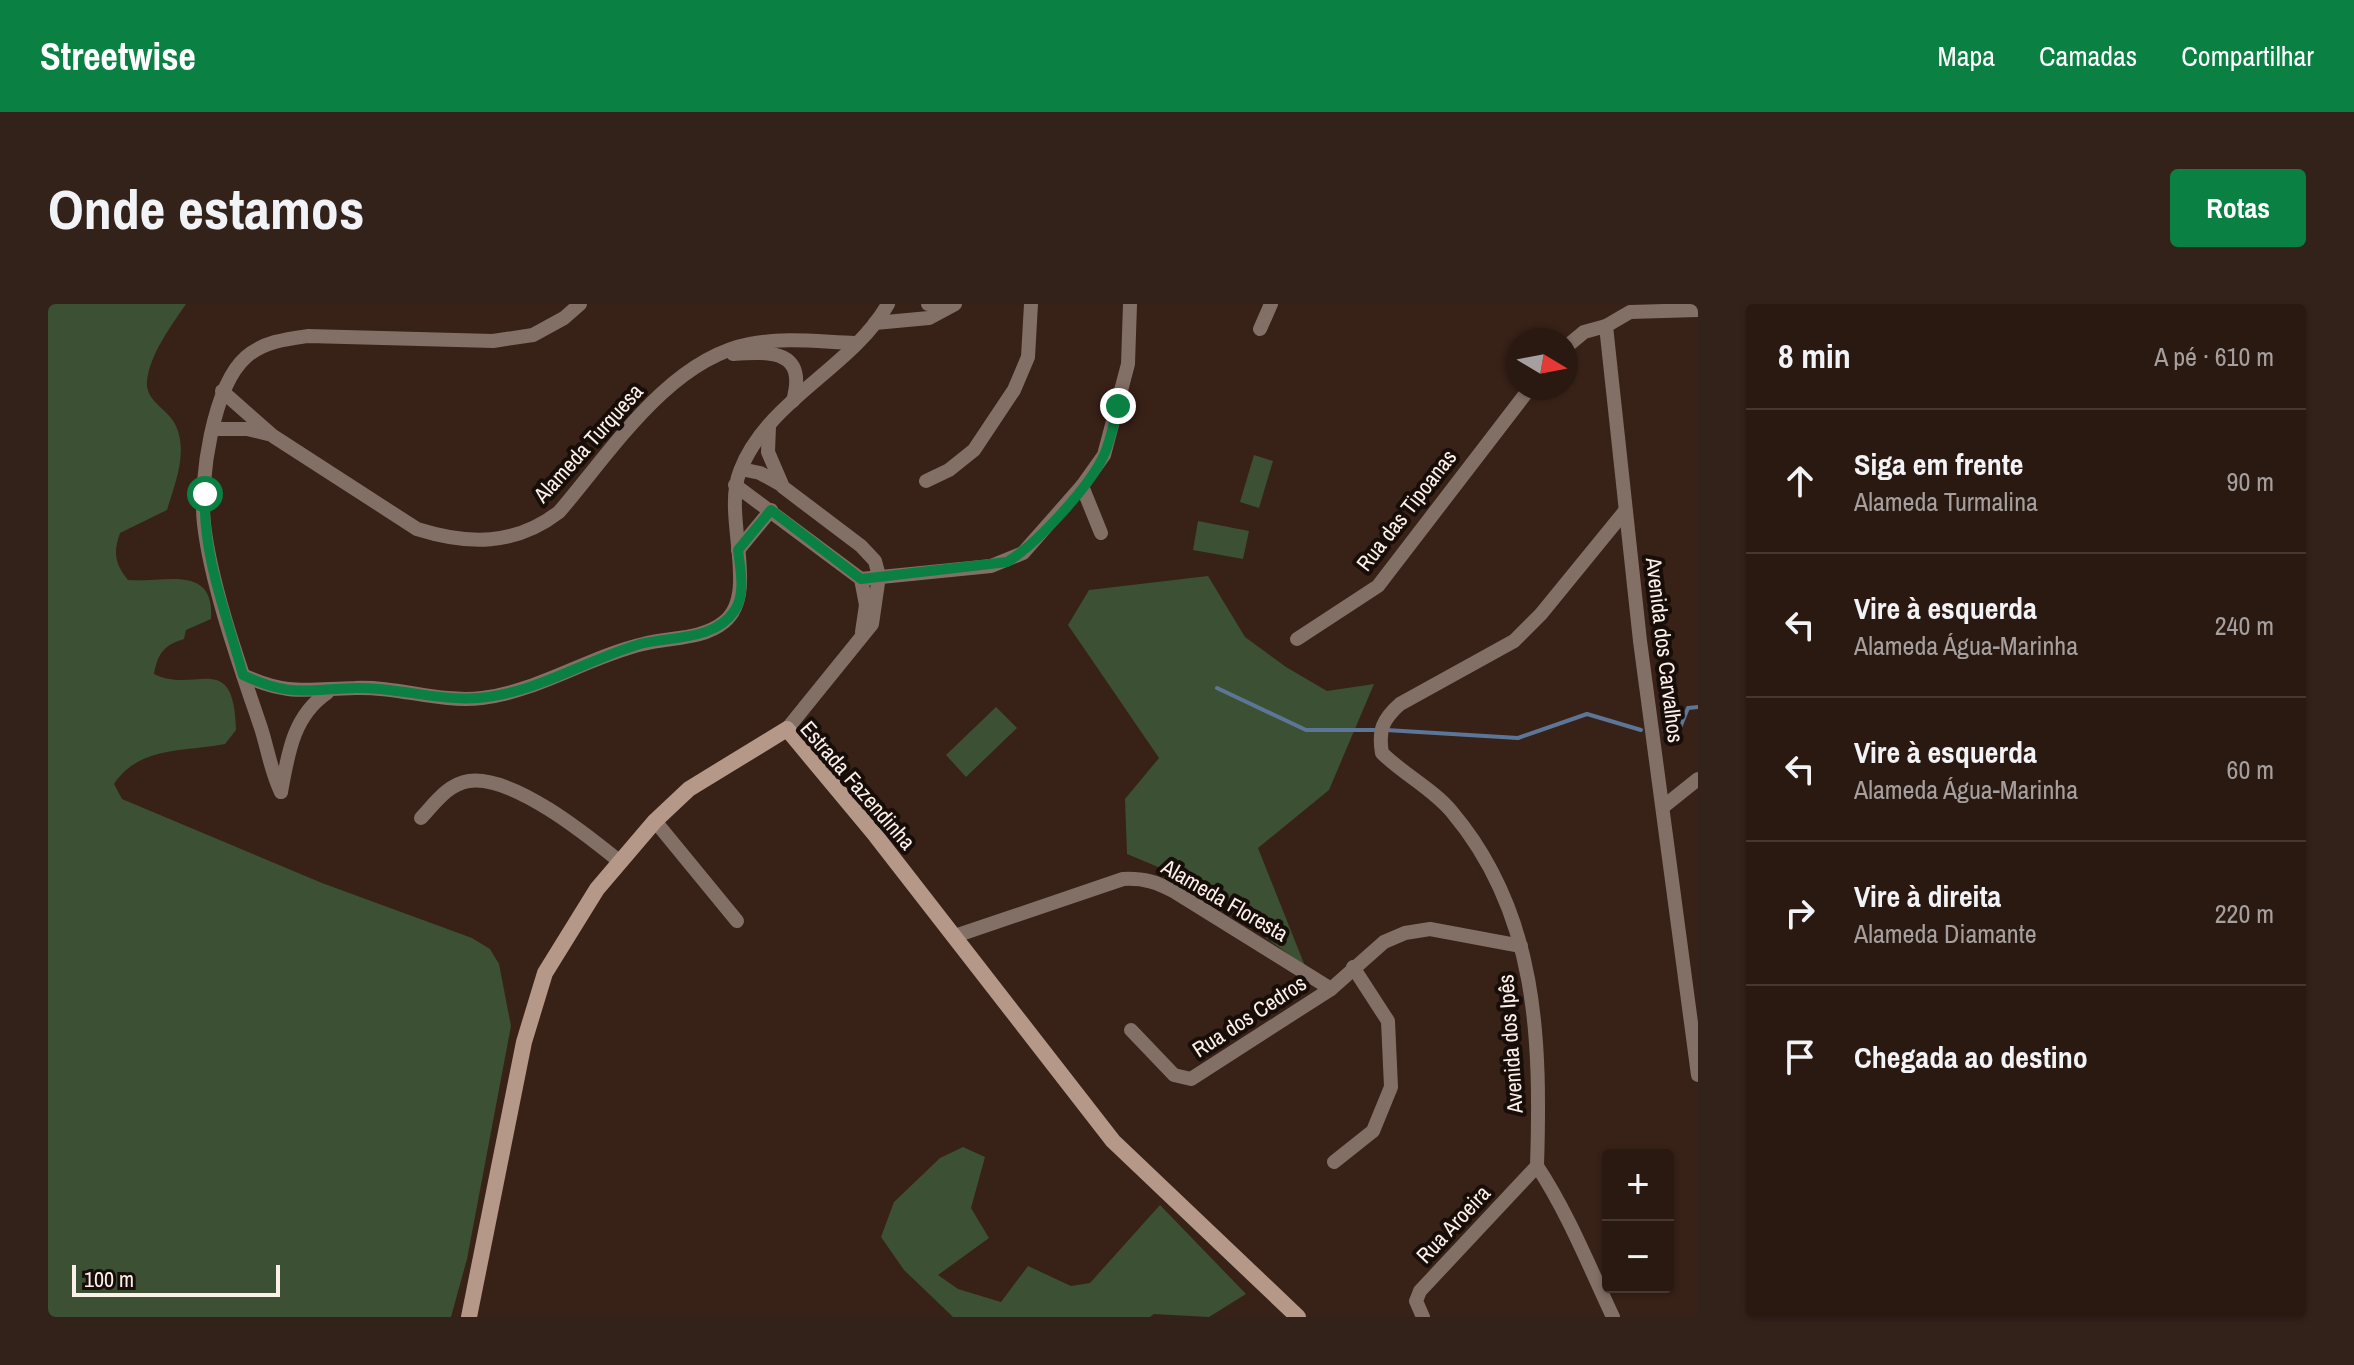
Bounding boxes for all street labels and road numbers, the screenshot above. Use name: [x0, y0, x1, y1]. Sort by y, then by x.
street label: Alameda Turquesa: [526, 377, 650, 510]
street label: Rua das Tipoanas: [1349, 443, 1463, 577]
street label: Avenida dos Carvalhos: [1639, 555, 1691, 744]
street label: Estrada Fazendinha: [794, 714, 922, 856]
street label: Alameda Floresta: [1155, 851, 1294, 948]
street label: Rua dos Cedros: [1186, 968, 1312, 1064]
street label: Avenida dos Ipês: [1490, 974, 1530, 1115]
street label: Rua Aroeira: [1409, 1179, 1497, 1269]

